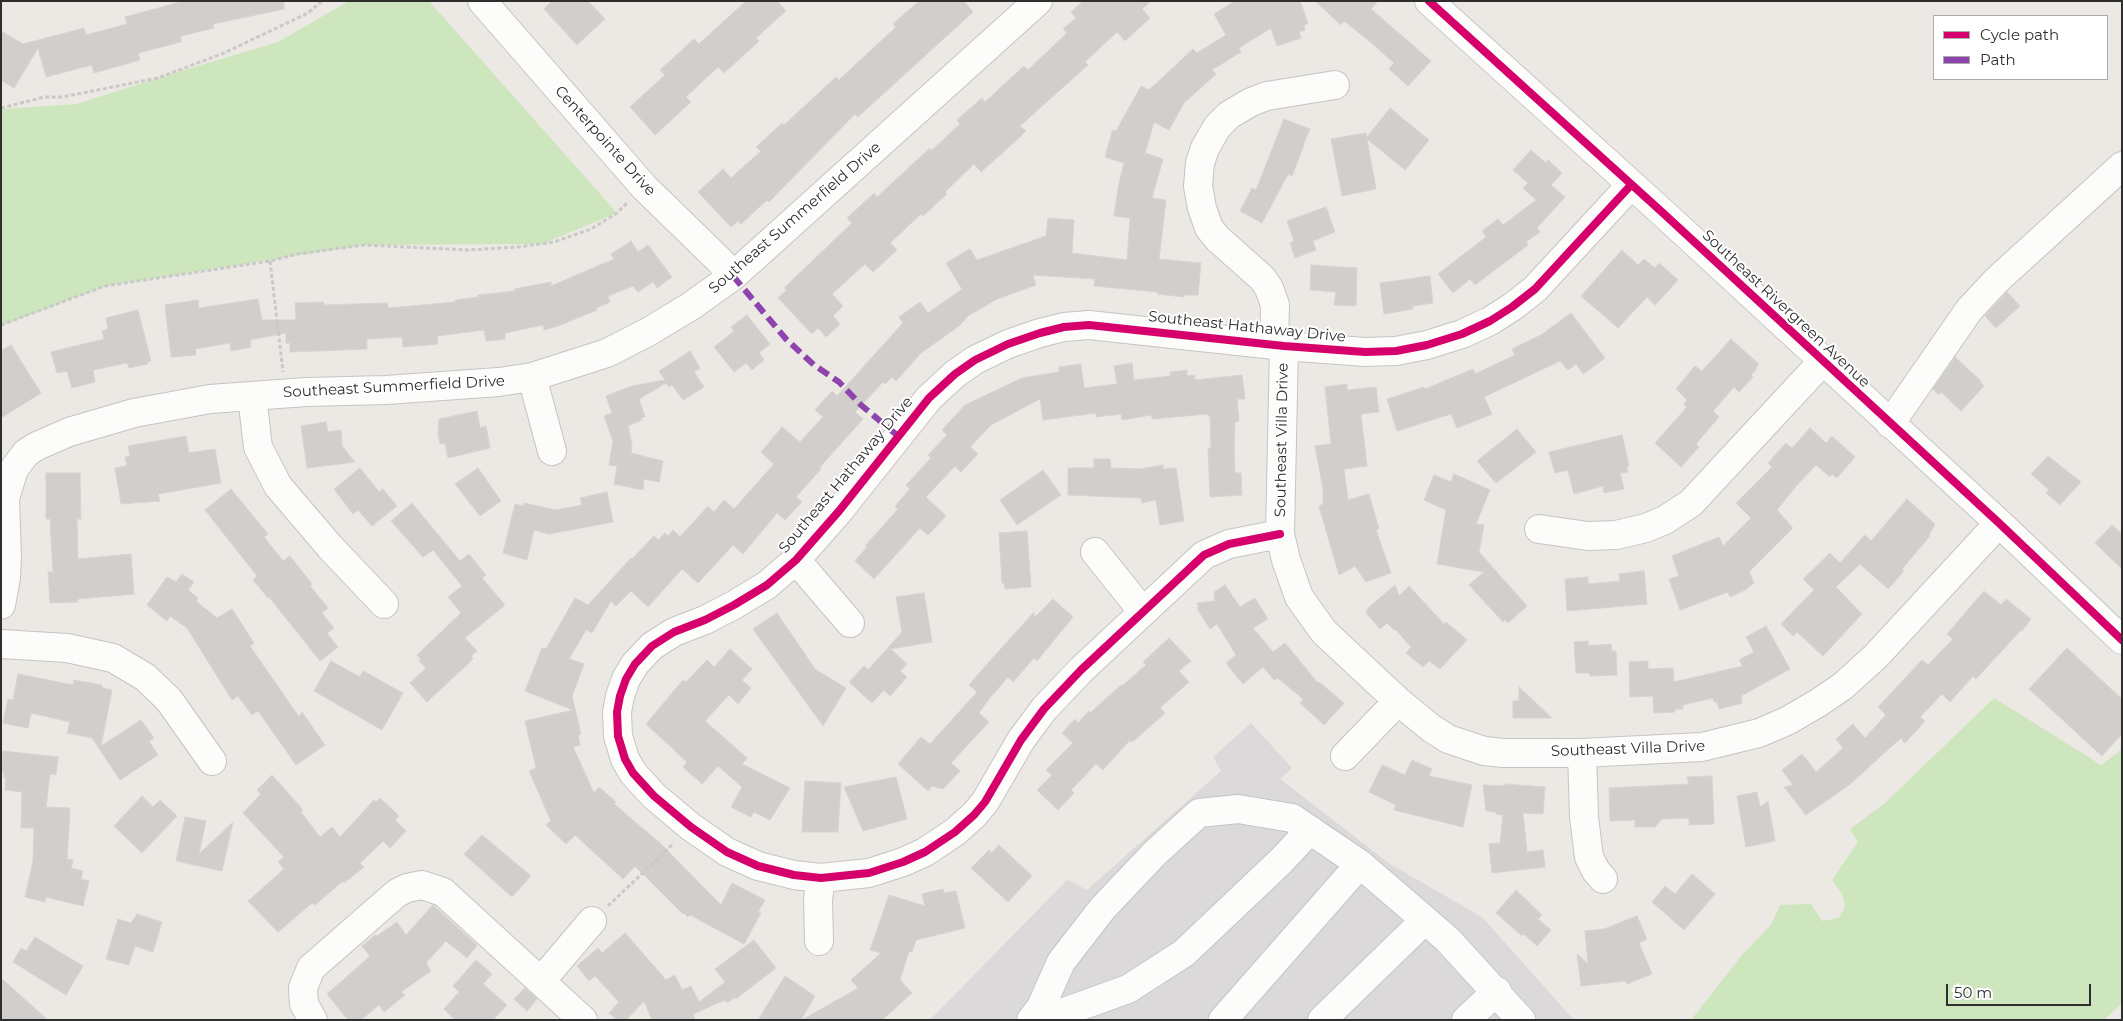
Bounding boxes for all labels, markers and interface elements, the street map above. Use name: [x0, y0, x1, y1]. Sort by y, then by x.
legend: [1933, 15, 2108, 80]
text: Cycle path: [1980, 25, 2059, 44]
text: Path: [1980, 50, 2016, 69]
street label: Centerpointe Drive: [551, 82, 659, 200]
street label: Southeast Summerfield Drive: [705, 138, 885, 298]
street label: Southeast Rivergreen Avenue: [1698, 227, 1874, 391]
street label: Southeast Hathaway Drive: [1147, 308, 1347, 346]
street label: Southeast Villa Drive: [1272, 363, 1292, 517]
street label: Southeast Summerfield Drive: [283, 372, 505, 402]
street label: Southeast Hathaway Drive: [775, 393, 917, 557]
street label: Southeast Villa Drive: [1551, 737, 1705, 761]
scale bar: [1948, 974, 2093, 1006]
text: 50 m: [1954, 983, 1992, 1002]

